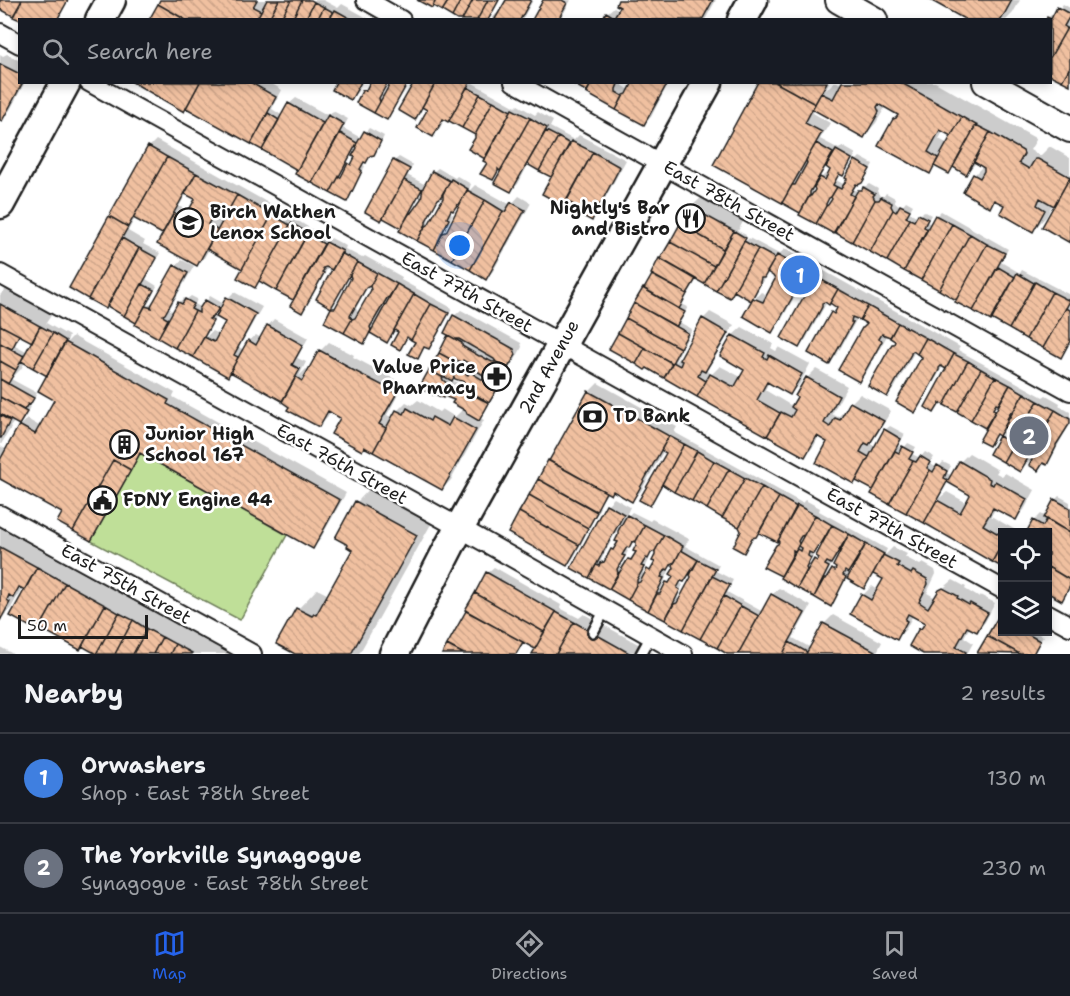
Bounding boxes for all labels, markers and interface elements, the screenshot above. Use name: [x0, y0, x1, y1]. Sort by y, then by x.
search box: [18, 18, 1052, 84]
icon: search: [39, 35, 72, 68]
text: Search here: [87, 37, 213, 66]
street label: East 78th Street: [659, 155, 799, 247]
place label: Nightly's Bar and Bistro: [550, 196, 670, 241]
place label: Birch Wathen Lenox School: [210, 200, 336, 245]
restaurant icon: Nightly's Bar and Bistro: [675, 202, 707, 234]
school or university icon: Birch Wathen Lenox School: [173, 206, 205, 238]
your location: [445, 231, 474, 260]
street label: East 77th Street: [397, 246, 537, 338]
pin: 1: [780, 252, 820, 298]
street label: 2nd Avenue: [513, 316, 585, 418]
place label: Value Price Pharmacy: [372, 355, 476, 400]
pharmacy icon: Value Price Pharmacy: [481, 361, 513, 393]
bank icon: TD Bank: [576, 400, 608, 432]
place label: TD Bank: [613, 404, 690, 428]
pin: 2: [1010, 414, 1048, 458]
street label: East 76th Street: [272, 418, 412, 510]
place label: Junior High School 167: [145, 422, 254, 467]
building icon: Junior High School 167: [108, 428, 140, 460]
street label: East 77th Street: [822, 482, 962, 574]
public building icon: FDNY Engine 44: [86, 484, 118, 516]
place label: FDNY Engine 44: [123, 488, 273, 512]
map controls: [998, 528, 1052, 636]
button: locate: [998, 528, 1052, 582]
street label: East 75th Street: [57, 538, 196, 630]
button: layers: [998, 582, 1052, 636]
scale bar: [18, 612, 148, 640]
text: 50 m: [27, 615, 67, 636]
text: Nearby: [24, 676, 123, 711]
text: 2 results: [960, 680, 1046, 706]
text: Orwashers: [81, 751, 206, 780]
text: 1: [39, 765, 48, 791]
text: 130 m: [987, 765, 1046, 791]
text: Shop · East 78th Street: [81, 780, 310, 806]
text: The Yorkville Synagogue: [81, 841, 362, 870]
text: 2: [37, 855, 51, 881]
text: 230 m: [981, 855, 1046, 881]
text: Synagogue · East 78th Street: [81, 870, 369, 896]
tab: Map: [152, 927, 187, 984]
tab: Directions: [491, 927, 568, 984]
tab: Saved: [872, 927, 918, 984]

